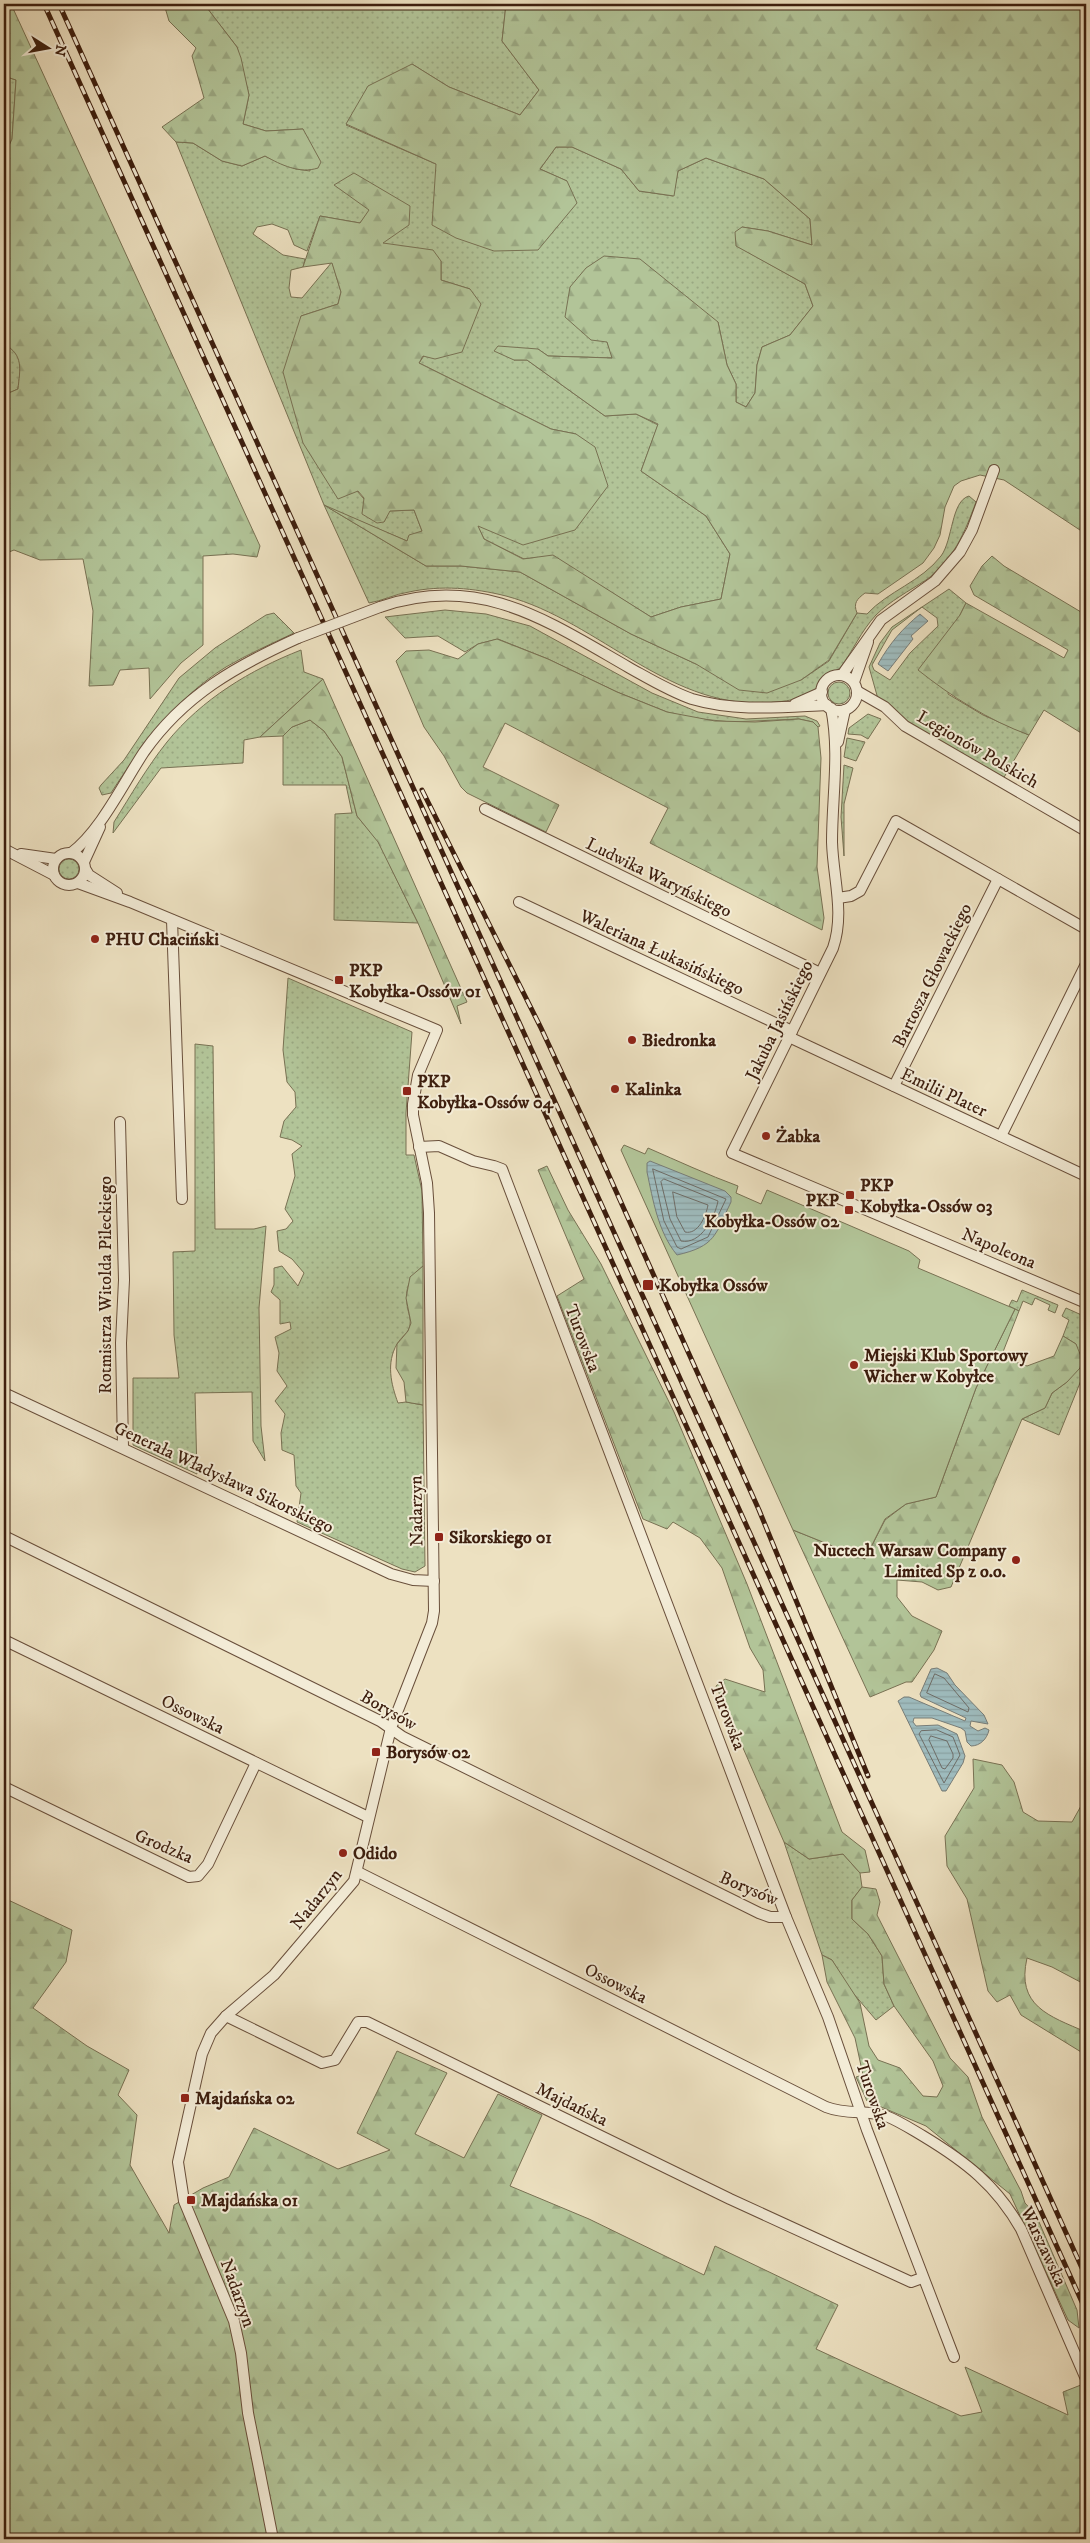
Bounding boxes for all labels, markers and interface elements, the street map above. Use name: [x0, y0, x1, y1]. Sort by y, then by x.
north arrow: [22, 22, 72, 72]
text: N: [50, 43, 70, 58]
street label: Legionów Polskich: [913, 706, 1043, 794]
street label: Ludwika Waryńskiego: [582, 833, 735, 923]
street label: Bartosza Głowackiego: [888, 900, 977, 1051]
street label: Waleriana Łukasińskiego: [575, 905, 747, 1001]
place label: PHU Chaciński: [105, 929, 219, 951]
marker: PHU Chaciński: [89, 933, 101, 945]
street label: Jakuba Jasińskiego: [740, 957, 819, 1086]
place label: PKP Kobyłka-Ossów 01: [349, 960, 482, 1003]
marker: PKP Kobyłka-Ossów 01: [333, 974, 345, 986]
place label: Biedronka: [642, 1030, 716, 1052]
marker: Biedronka: [626, 1034, 638, 1046]
street label: Emilii Plater: [897, 1063, 991, 1123]
place label: PKP Kobyłka-Ossów 04: [417, 1071, 554, 1114]
place label: Kalinka: [625, 1079, 682, 1101]
marker: Kalinka: [609, 1083, 621, 1095]
marker: PKP Kobyłka-Ossów 04: [401, 1085, 413, 1097]
place label: Żabka: [776, 1125, 820, 1148]
marker: Żabka: [760, 1130, 772, 1142]
place label: PKP Kobyłka-Ossów 03: [860, 1175, 993, 1218]
street label: Rotmistrza Witolda Pileckiego: [95, 1176, 117, 1394]
marker: PKP Kobyłka-Ossów 03: [844, 1189, 856, 1201]
place label: PKP Kobyłka-Ossów 02: [704, 1190, 840, 1233]
marker: PKP Kobyłka-Ossów 02: [843, 1204, 855, 1216]
street label: Napoleona: [958, 1223, 1039, 1274]
place label: Kobyłka Ossów: [659, 1275, 768, 1297]
marker: Kobyłka Ossów: [641, 1278, 655, 1292]
street label: Turowska: [559, 1302, 605, 1376]
place label: Miejski Klub Sportowy Wicher w Kobyłce: [863, 1345, 1028, 1388]
marker: Miejski Klub Sportowy Wicher w Kobyłce: [848, 1359, 860, 1371]
street label: Generała Władysława Sikorskiego: [110, 1417, 337, 1539]
street label: Nadarzyn: [405, 1475, 429, 1547]
place label: Sikorskiego 01: [449, 1527, 552, 1549]
marker: Sikorskiego 01: [433, 1531, 445, 1543]
place label: Nuctech Warsaw Company Limited Sp z o.o.: [813, 1540, 1006, 1583]
marker: Nuctech Warsaw Company Limited Sp z o.o.: [1010, 1554, 1022, 1566]
street label: Turowska: [704, 1680, 750, 1754]
street label: Borysów: [356, 1686, 421, 1736]
street label: Ossowska: [157, 1690, 228, 1740]
place label: Borysów 02: [386, 1742, 471, 1764]
marker: Borysów 02: [370, 1746, 382, 1758]
street label: Grodzka: [131, 1825, 196, 1869]
place label: Odido: [353, 1843, 397, 1865]
marker: Odido: [337, 1847, 349, 1859]
street label: Nadarzyn: [286, 1864, 348, 1934]
street label: Borysów: [716, 1867, 782, 1911]
street label: Ossowska: [580, 1959, 651, 2009]
street label: Turowska: [850, 2058, 894, 2133]
street label: Majdańska: [532, 2078, 611, 2132]
place label: Majdańska 02: [195, 2088, 296, 2110]
marker: Majdańska 02: [179, 2092, 191, 2104]
place label: Majdańska 01: [201, 2190, 299, 2212]
marker: Majdańska 01: [185, 2194, 197, 2206]
street label: Warszawska: [1015, 2202, 1071, 2290]
street label: Nadarzyn: [215, 2256, 260, 2331]

